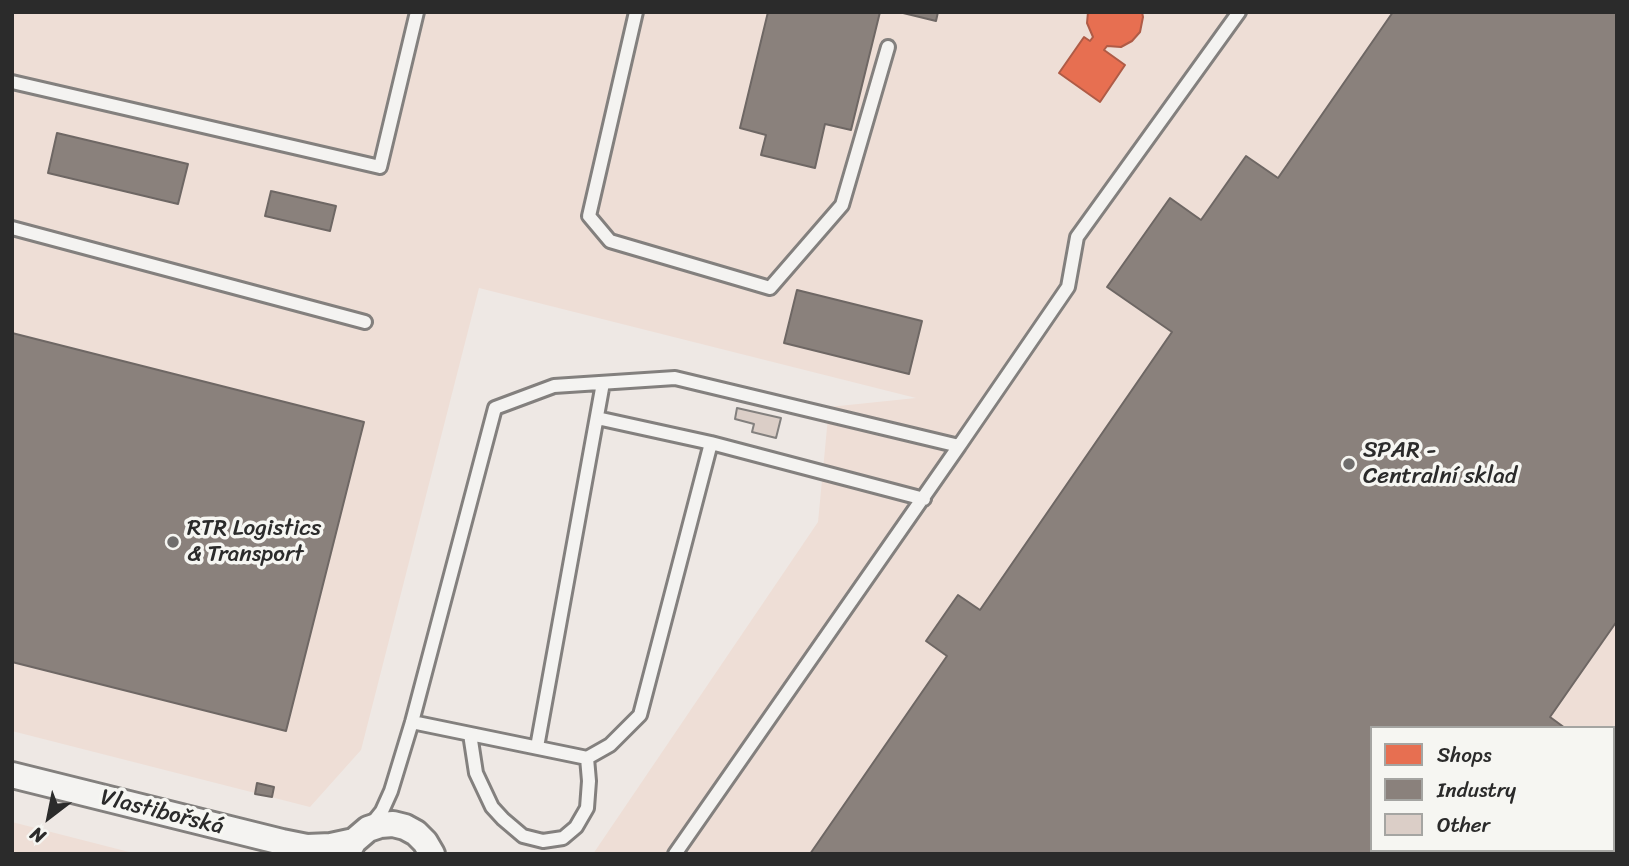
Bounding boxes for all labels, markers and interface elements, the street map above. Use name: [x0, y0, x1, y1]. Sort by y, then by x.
place label: SPAR - Centralní sklad: [1363, 437, 1517, 491]
marker: SPAR - Centralní sklad: [1341, 456, 1357, 472]
place label: RTR Logistics & Transport: [187, 515, 321, 569]
marker: RTR Logistics & Transport: [165, 534, 181, 550]
legend: [1370, 726, 1615, 852]
text: Shops: [1437, 736, 1492, 774]
text: Industry: [1437, 771, 1516, 809]
north arrow: [14, 782, 84, 852]
street label: Vlastibořská: [98, 784, 226, 842]
text: Other: [1437, 806, 1490, 844]
text: N: [23, 818, 52, 853]

